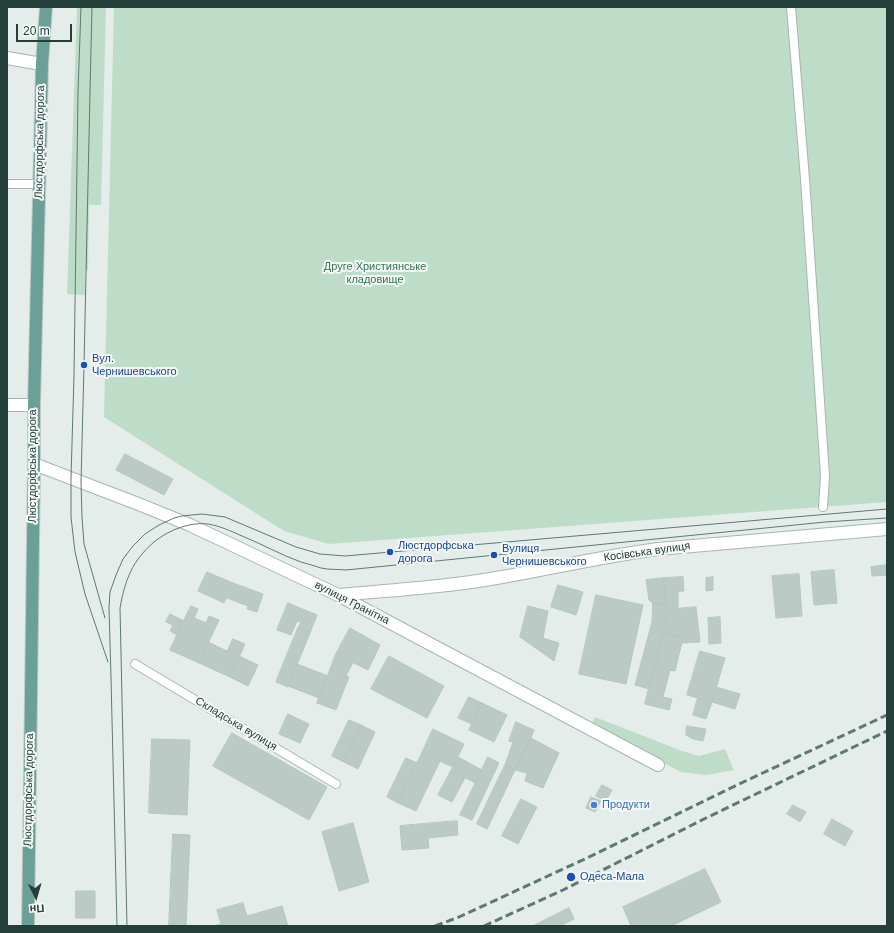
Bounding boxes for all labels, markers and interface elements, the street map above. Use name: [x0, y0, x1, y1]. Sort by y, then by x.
scale bar: [18, 16, 74, 42]
text: 20 m: [23, 24, 50, 38]
street label: Люстдорфська дорога: [32, 85, 48, 199]
park label: Друге Християнське кладовище: [324, 260, 426, 286]
place label: Вул. Чернишевського: [92, 352, 177, 378]
marker: Вул. Чернишевського: [79, 360, 89, 370]
street label: Люстдорфська дорога: [26, 409, 40, 523]
place label: Люстдорфська дорога: [398, 539, 474, 565]
street label: Косівська вулиця: [603, 539, 691, 565]
place label: Вулиця Чернишевського: [502, 542, 587, 568]
marker: Люстдорфська дорога: [385, 547, 395, 557]
marker: Вулиця Чернишевського: [489, 550, 499, 560]
street label: вулиця Гранітна: [312, 578, 392, 628]
street label: Складська вулиця: [193, 694, 279, 754]
street label: Люстдорфська дорога: [21, 733, 37, 847]
place label: Продукти: [602, 798, 650, 812]
marker: Продукти: [589, 800, 599, 810]
place label: Одеса-Мала: [580, 870, 644, 884]
marker: Одеса-Мала: [565, 871, 577, 883]
north arrow: [16, 877, 56, 917]
text: Пн: [29, 902, 45, 916]

